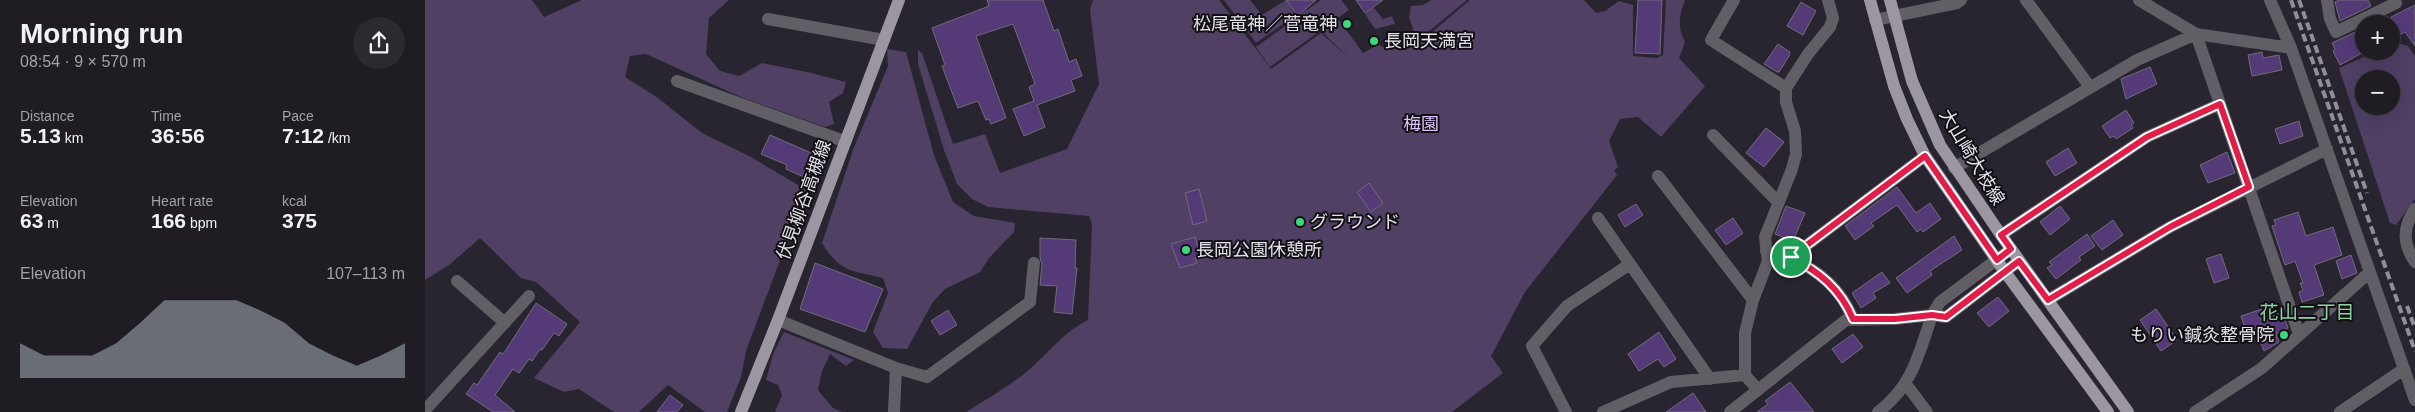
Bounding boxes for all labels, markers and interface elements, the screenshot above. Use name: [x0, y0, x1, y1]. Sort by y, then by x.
place label: 松尾竜神／菅竜神: [1193, 14, 1337, 34]
map controls: [2355, 15, 2400, 115]
button: +: [2355, 15, 2400, 60]
button: share: [353, 17, 405, 69]
text: Morning run: [20, 18, 183, 49]
marker: 松尾竜神／菅竜神: [1341, 18, 1353, 30]
place label: 長岡天満宮: [1384, 31, 1474, 51]
marker: 長岡天満宮: [1368, 35, 1380, 47]
text: 08:54 · 9 × 570 m: [20, 53, 146, 70]
button: −: [2355, 70, 2400, 115]
street label: 大山崎大枝線: [1936, 106, 2008, 208]
text: Distance: [20, 108, 74, 124]
text: Time: [151, 108, 182, 124]
text: Pace: [282, 108, 314, 124]
park label: 梅園: [1403, 114, 1439, 134]
text: 5.13: [20, 124, 61, 147]
text: 36:56: [151, 124, 205, 147]
text: 7:12: [282, 124, 324, 147]
text: km: [61, 130, 83, 146]
text: /km: [324, 130, 350, 146]
street label: 伏見柳谷高槻線: [773, 137, 835, 263]
text: Elevation: [20, 193, 78, 209]
text: Heart rate: [151, 193, 213, 209]
text: kcal: [282, 193, 307, 209]
text: 63: [20, 209, 43, 232]
text: 166: [151, 209, 186, 232]
text: 375: [282, 209, 317, 232]
place label: グラウンド: [1310, 212, 1400, 232]
text: m: [43, 215, 59, 231]
text: bpm: [186, 215, 217, 231]
marker: グラウンド: [1294, 216, 1306, 228]
pin: [1770, 236, 1812, 278]
place label: 長岡公園休憩所: [1196, 240, 1322, 260]
icon: arrive: [1777, 243, 1805, 271]
marker: 長岡公園休憩所: [1180, 244, 1192, 256]
text: Elevation: [20, 265, 86, 282]
text: 107–113 m: [326, 265, 405, 282]
district label: 花山二丁目: [2259, 302, 2355, 323]
place label: もりい鍼灸整骨院: [2130, 325, 2274, 345]
marker: もりい鍼灸整骨院: [2278, 329, 2290, 341]

